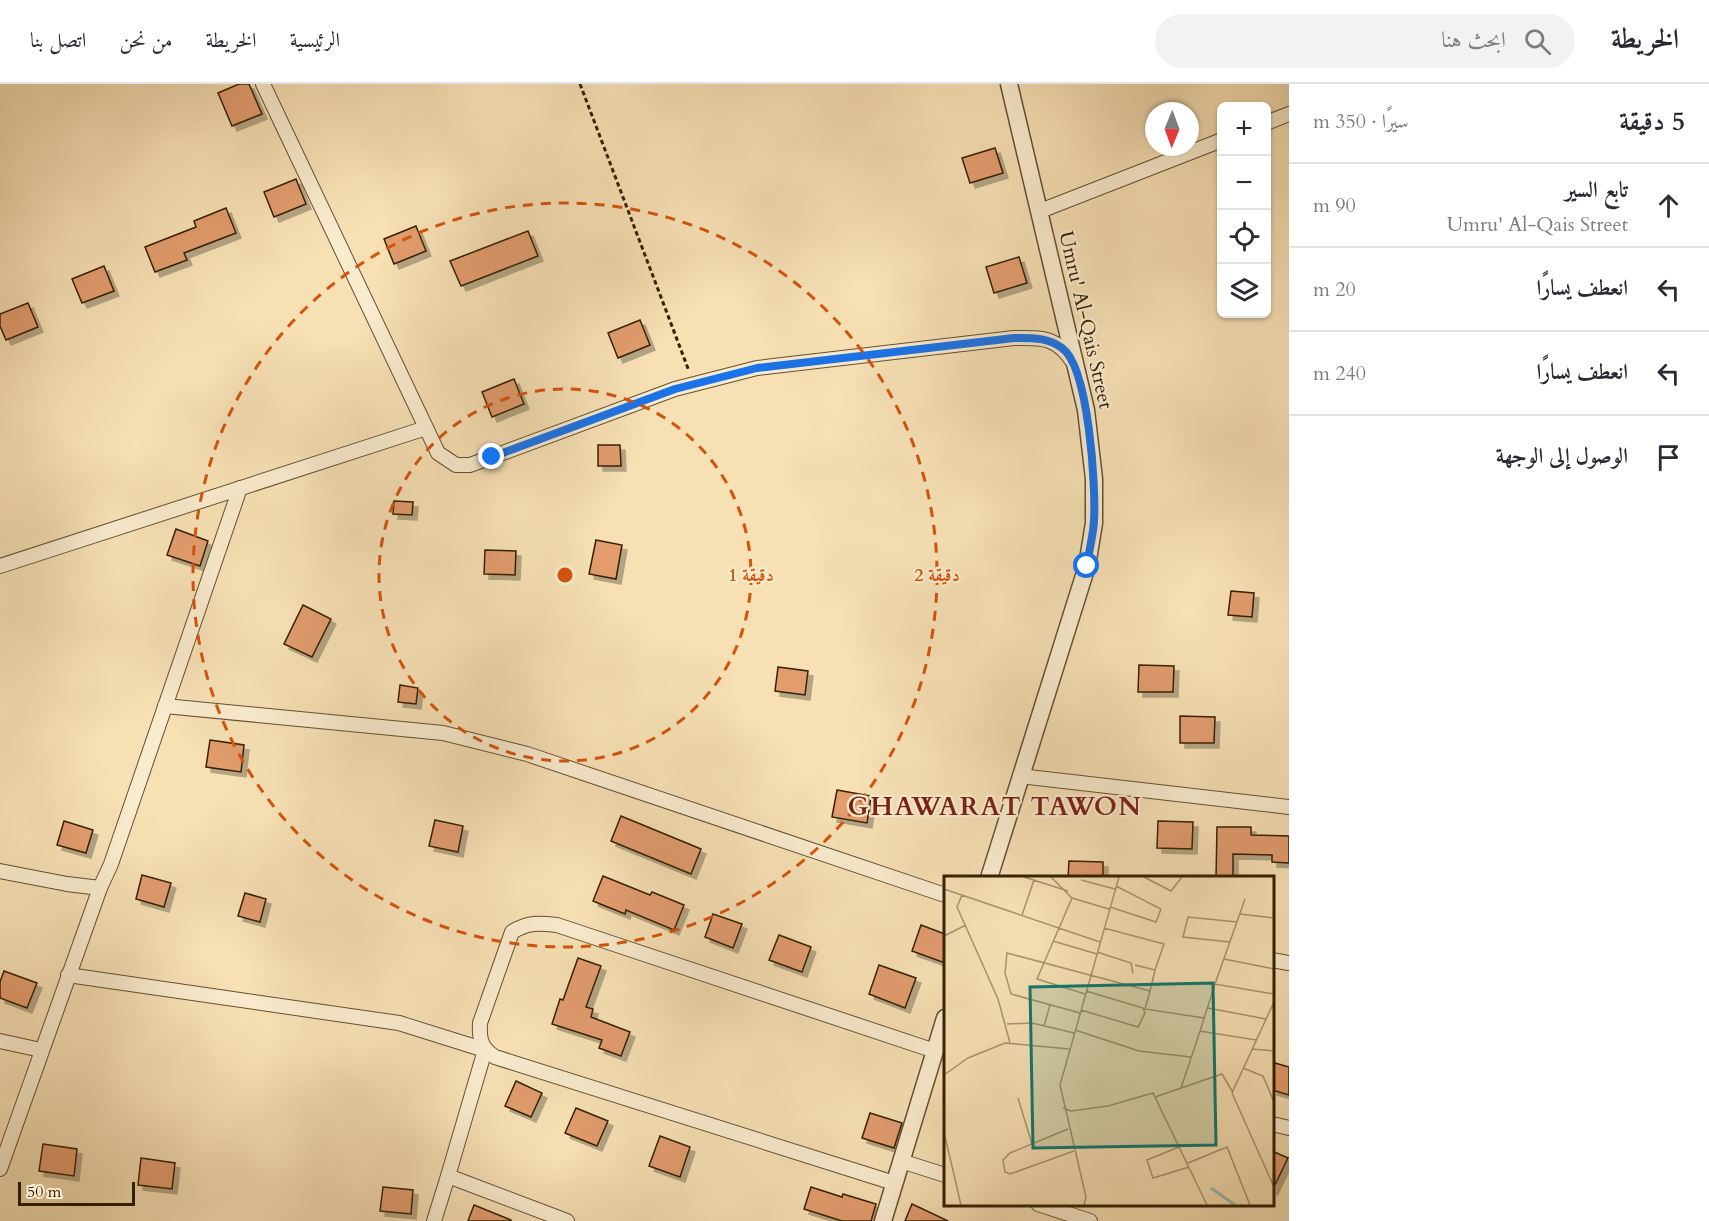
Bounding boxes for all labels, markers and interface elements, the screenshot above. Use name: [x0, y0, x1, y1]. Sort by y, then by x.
search box: [1155, 14, 1575, 68]
text: الخريطة: [1611, 20, 1679, 58]
text: ابحث هنا: [1441, 25, 1506, 55]
icon: search: [1521, 25, 1554, 58]
text: اتصل بنا: [30, 26, 86, 55]
text: من نحن: [119, 26, 173, 55]
text: الخريطة: [206, 26, 257, 55]
text: الرئيسية: [290, 26, 340, 55]
north arrow: [1145, 102, 1199, 156]
map controls: [1217, 102, 1271, 318]
button: +: [1217, 102, 1271, 156]
text: 5 دقيقة: [1619, 104, 1685, 139]
text: سيرًا · 350 m: [1313, 108, 1409, 135]
button: −: [1217, 156, 1271, 210]
text: تابع السير: [1565, 175, 1628, 205]
icon: ahead: [1652, 189, 1685, 222]
text: 90 m: [1313, 192, 1356, 219]
button: locate: [1217, 210, 1271, 264]
text: Umru' Al-Qais Street: [1447, 211, 1628, 238]
street label: Umru' Al-Qais Street: [1052, 229, 1120, 412]
button: layers: [1217, 264, 1271, 318]
text: انعطف يسارًا: [1537, 273, 1628, 303]
icon: left: [1652, 273, 1685, 306]
text: 20 m: [1313, 276, 1356, 303]
text: انعطف يسارًا: [1537, 357, 1628, 387]
icon: left: [1652, 357, 1685, 390]
text: 240 m: [1313, 360, 1366, 387]
text: الوصول إلى الوجهة: [1496, 441, 1628, 471]
icon: arrive: [1652, 441, 1685, 474]
route end: [478, 443, 504, 469]
route start: [1073, 552, 1099, 578]
text: 1 دقيقة: [728, 563, 774, 588]
text: 2 دقيقة: [914, 563, 960, 588]
centre of rings: [555, 565, 575, 585]
district label: GHAWARAT TAWON: [848, 789, 1142, 824]
inset map: [944, 876, 1274, 1206]
scale bar: [18, 1179, 135, 1206]
text: 50 m: [27, 1181, 61, 1203]

